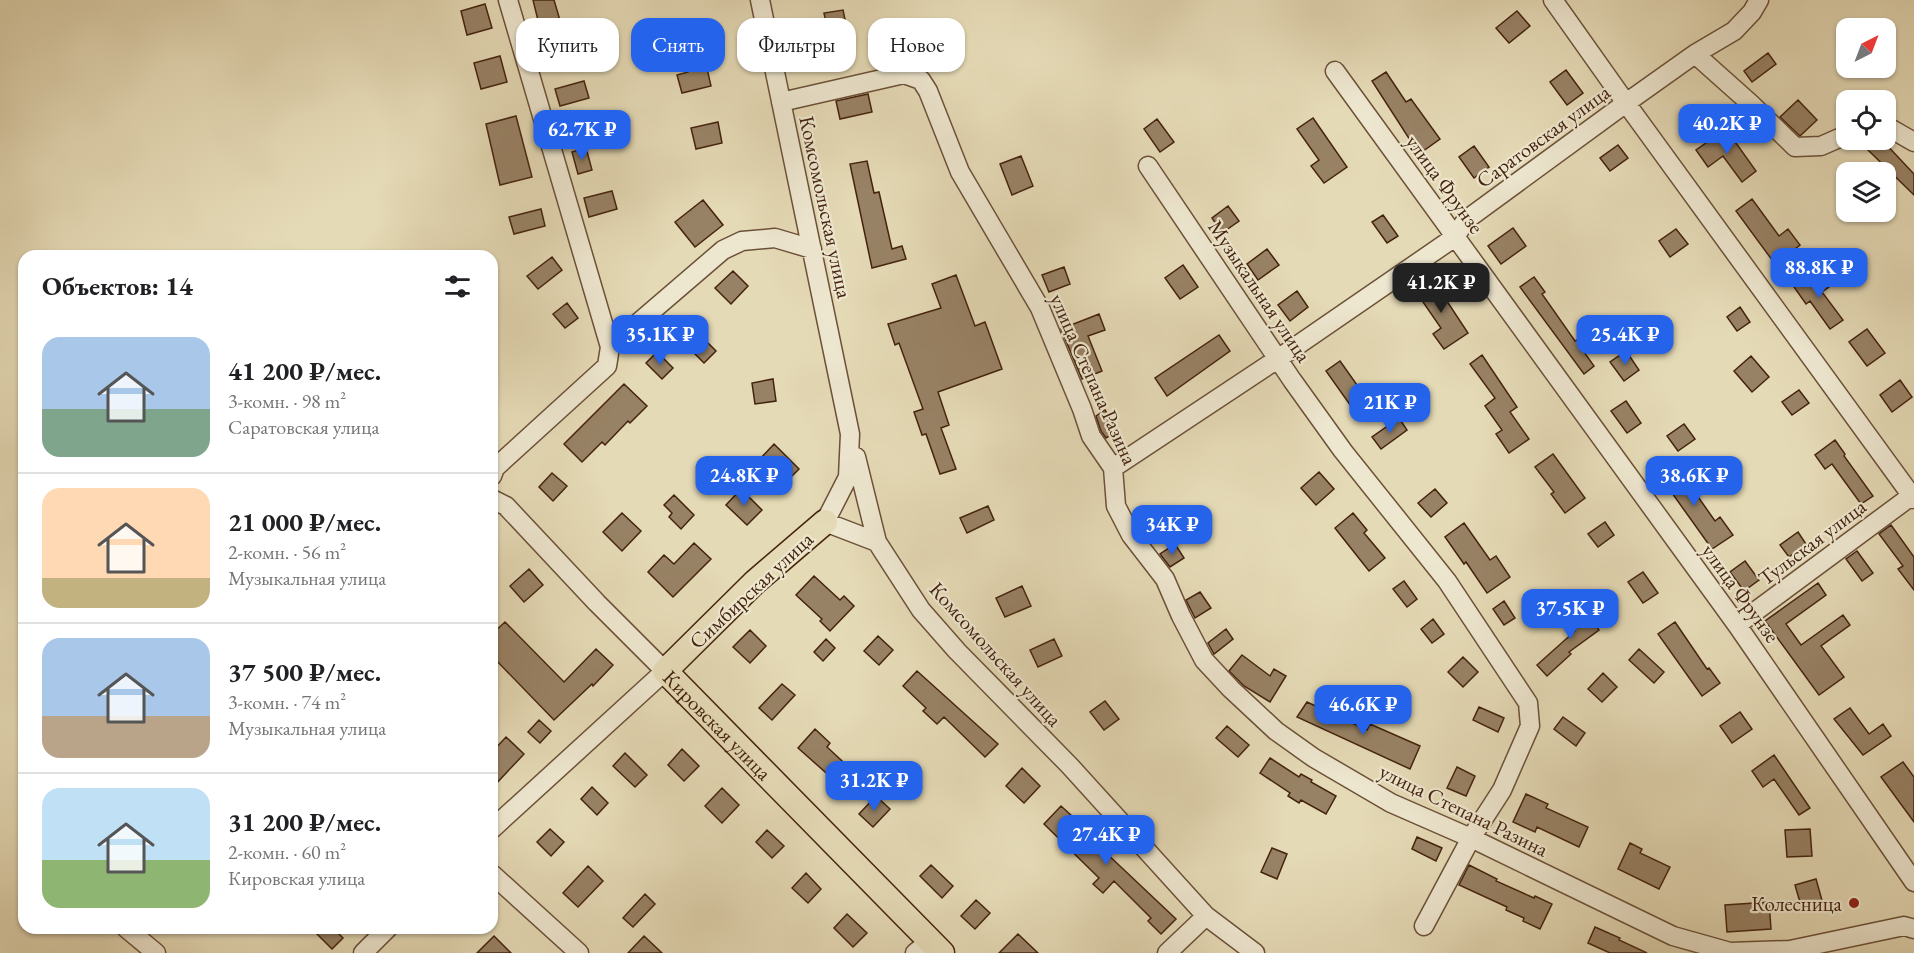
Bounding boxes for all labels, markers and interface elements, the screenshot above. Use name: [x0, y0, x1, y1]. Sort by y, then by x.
chip: Купить: [516, 18, 619, 72]
chip: Снять: [631, 18, 725, 72]
chip: Фильтры: [737, 18, 856, 72]
chip: Новое: [868, 18, 965, 72]
north arrow: [1836, 18, 1896, 78]
map controls: [1836, 18, 1896, 222]
street label: Саратовская улица: [1471, 78, 1616, 194]
button: locate: [1836, 90, 1896, 150]
pin: 40.2K ₽: [1672, 104, 1782, 155]
pin: 62.7K ₽: [527, 110, 637, 161]
text: 40.2K ₽: [1693, 110, 1761, 136]
street label: Комсомольская улица: [793, 113, 859, 301]
text: 62.7K ₽: [548, 116, 616, 142]
street label: улица Фрунзе: [1400, 129, 1490, 239]
button: layers: [1836, 162, 1896, 222]
street label: Музыкальная улица: [1202, 215, 1318, 368]
pin: 88.8K ₽: [1764, 248, 1874, 299]
text: 88.8K ₽: [1785, 254, 1853, 280]
pin: 41.2K ₽: [1386, 263, 1496, 314]
text: Объектов: 14: [42, 269, 193, 303]
text: 41.2K ₽: [1407, 269, 1475, 295]
icon: filters: [441, 270, 474, 303]
street label: улица Степана Разина: [1044, 289, 1144, 469]
pin: 35.1K ₽: [605, 315, 715, 366]
pin: 25.4K ₽: [1570, 315, 1680, 366]
text: 35.1K ₽: [626, 321, 694, 347]
text: 25.4K ₽: [1591, 321, 1659, 347]
text: 41 200 ₽/мес.: [228, 354, 381, 388]
icon: home: [90, 361, 162, 433]
pin: 21K ₽: [1348, 383, 1432, 434]
text: 3-комн. · 98 m²: [228, 388, 346, 414]
text: 21K ₽: [1363, 389, 1417, 415]
text: Саратовская улица: [228, 414, 379, 440]
pin: 24.8K ₽: [689, 456, 799, 507]
pin: 38.6K ₽: [1639, 456, 1749, 507]
text: 24.8K ₽: [710, 462, 778, 488]
text: 38.6K ₽: [1660, 462, 1728, 488]
street label: Тульская улица: [1753, 492, 1872, 591]
text: 21 000 ₽/мес.: [228, 505, 381, 539]
pin: 34K ₽: [1130, 505, 1214, 556]
text: 34K ₽: [1145, 511, 1199, 537]
icon: home: [90, 512, 162, 584]
street label: Симбирская улица: [683, 525, 819, 654]
street label: улица Фрунзе: [1696, 538, 1786, 648]
text: 2-комн. · 56 m²: [228, 539, 346, 565]
text: Музыкальная улица: [228, 565, 386, 591]
street label: Комсомольская улица: [924, 576, 1069, 732]
pin: 37.5K ₽: [1515, 589, 1625, 640]
text: 37.5K ₽: [1536, 595, 1604, 621]
text: 37 500 ₽/мес.: [228, 655, 381, 689]
icon: home: [90, 662, 162, 734]
street label: Кировская улица: [658, 664, 778, 786]
pin: 46.6K ₽: [1308, 685, 1418, 736]
text: 3-комн. · 74 m²: [228, 689, 346, 715]
text: 46.6K ₽: [1329, 691, 1397, 717]
text: Музыкальная улица: [228, 715, 386, 741]
street label: улица Степана Разина: [1375, 757, 1553, 863]
pin: 31.2K ₽: [819, 761, 929, 812]
text: 31.2K ₽: [840, 767, 908, 793]
text: 31 200 ₽/мес.: [228, 805, 381, 839]
icon: home: [90, 812, 162, 884]
pin: 27.4K ₽: [1051, 815, 1161, 866]
text: 27.4K ₽: [1072, 821, 1140, 847]
text: 2-комн. · 60 m²: [228, 839, 346, 865]
text: Кировская улица: [228, 865, 365, 891]
place label: Колесница: [1751, 890, 1843, 917]
marker: Колесница: [1847, 896, 1861, 910]

